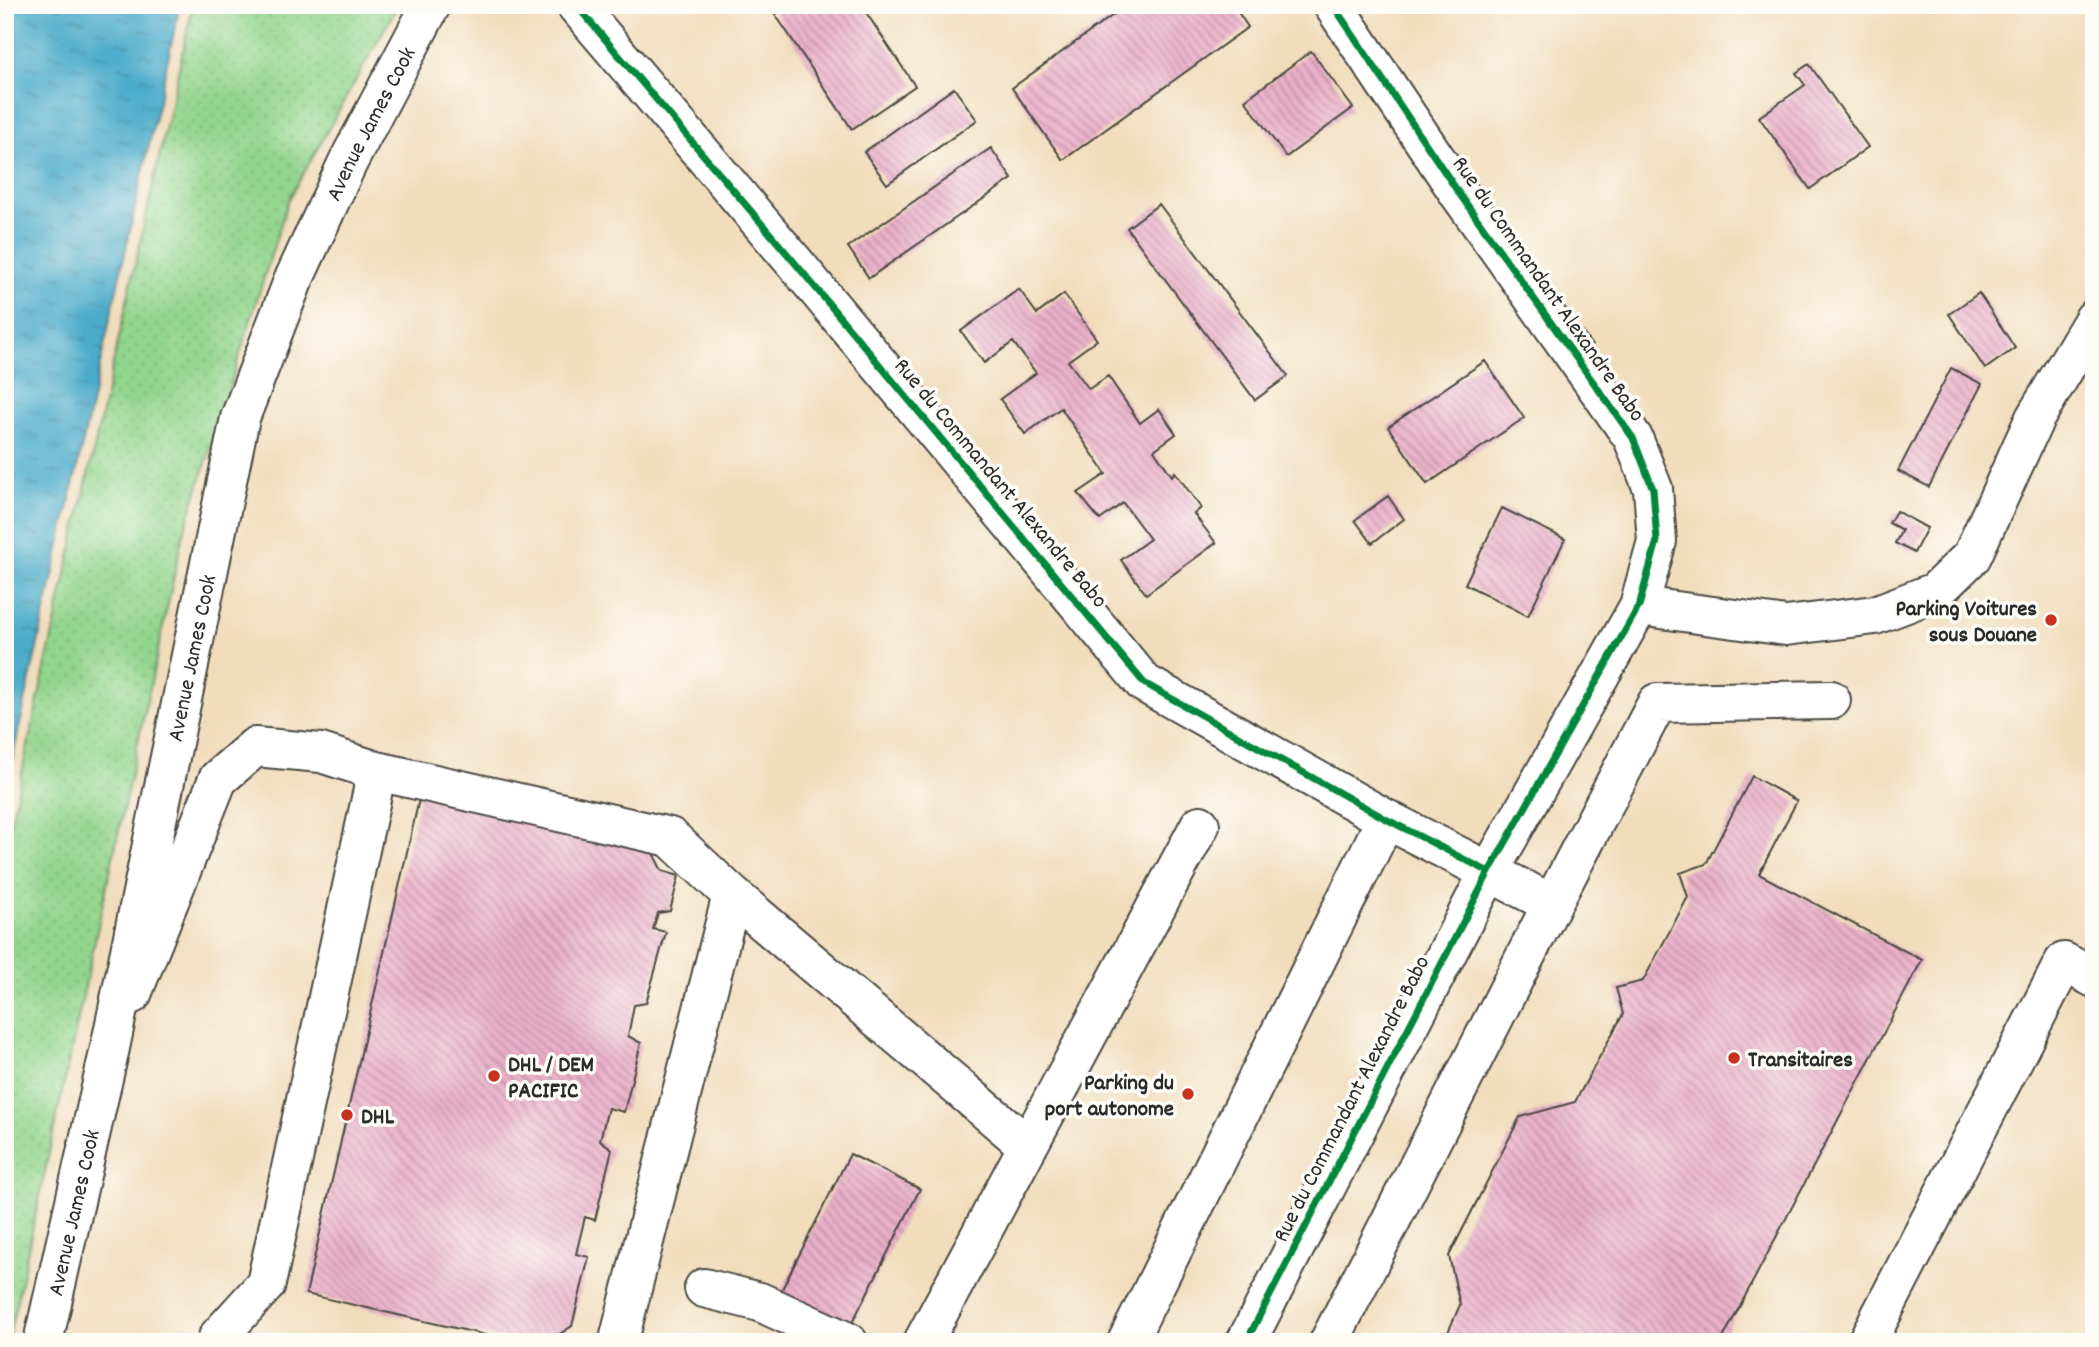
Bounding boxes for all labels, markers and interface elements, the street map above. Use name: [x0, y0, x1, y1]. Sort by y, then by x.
street label: Avenue James Cook: [319, 42, 426, 207]
street label: Rue du Commandant Alexandre Babo: [1442, 150, 1652, 430]
street label: Rue du Commandant Alexandre Babo: [885, 352, 1114, 617]
street label: Avenue James Cook: [161, 572, 227, 745]
place label: Parking Voitures sous Douane: [1895, 594, 2037, 653]
marker: Parking Voitures sous Douane: [2043, 612, 2059, 628]
street label: Rue du Commandant Alexandre Babo: [1266, 951, 1440, 1249]
place label: Transitaires: [1748, 1045, 1853, 1078]
place label: DHL / DEM PACIFIC: [508, 1050, 594, 1109]
marker: Transitaires: [1726, 1050, 1742, 1066]
marker: DHL / DEM PACIFIC: [486, 1068, 502, 1084]
place label: Parking du port autonome: [1045, 1068, 1174, 1127]
marker: Parking du port autonome: [1180, 1086, 1196, 1102]
place label: DHL: [361, 1102, 395, 1135]
marker: DHL: [339, 1107, 355, 1123]
street label: Avenue James Cook: [41, 1127, 111, 1299]

